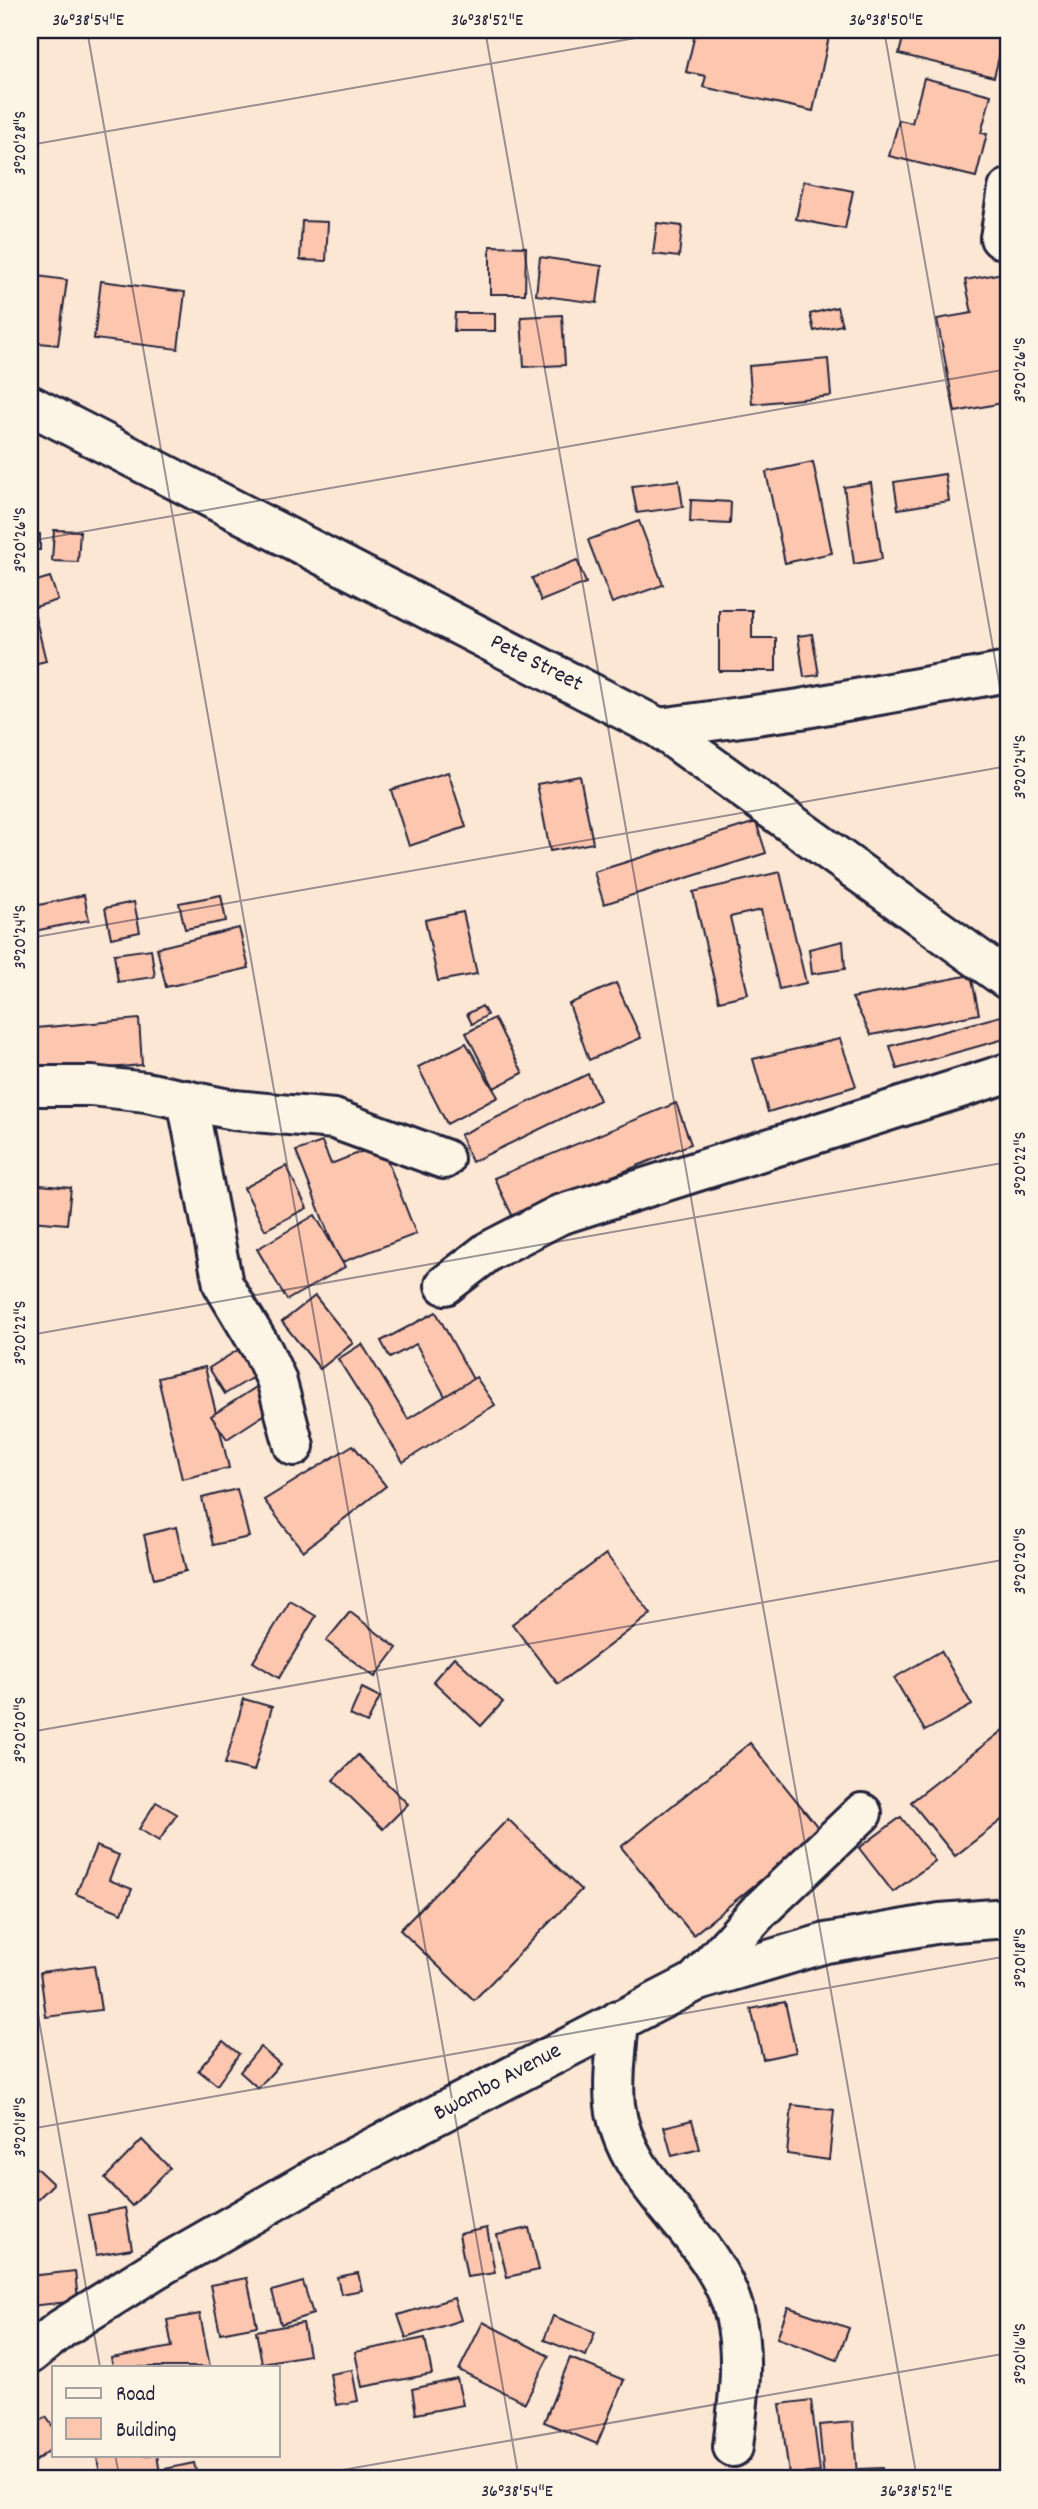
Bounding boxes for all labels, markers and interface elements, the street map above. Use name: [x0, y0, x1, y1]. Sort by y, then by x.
text: 36°38'54"E: [52, 9, 124, 34]
text: 36°38'52"E: [451, 9, 523, 34]
text: 36°38'50"E: [849, 9, 923, 34]
text: 3°20'28"S: [9, 111, 34, 175]
text: 3°20'26"S: [1009, 337, 1034, 403]
text: 3°20'26"S: [9, 507, 34, 573]
street label: Pete Street: [484, 627, 588, 701]
text: 3°20'24"S: [1009, 735, 1034, 799]
text: 3°20'24"S: [9, 905, 34, 969]
text: 3°20'22"S: [1009, 1131, 1034, 1197]
text: 3°20'22"S: [9, 1300, 34, 1366]
text: 3°20'20"S: [1009, 1527, 1034, 1595]
text: 3°20'20"S: [9, 1696, 34, 1764]
text: 3°20'18"S: [1009, 1928, 1034, 1988]
street label: Bwambo Avenue: [428, 2035, 568, 2131]
text: 3°20'18"S: [9, 2097, 34, 2157]
text: 3°20'16"S: [1009, 2323, 1034, 2385]
legend: [52, 2366, 280, 2456]
text: Road: [116, 2381, 155, 2411]
text: Building: [116, 2417, 176, 2447]
text: 36°38'54"E: [481, 2480, 553, 2505]
text: 36°38'52"E: [880, 2480, 952, 2505]

